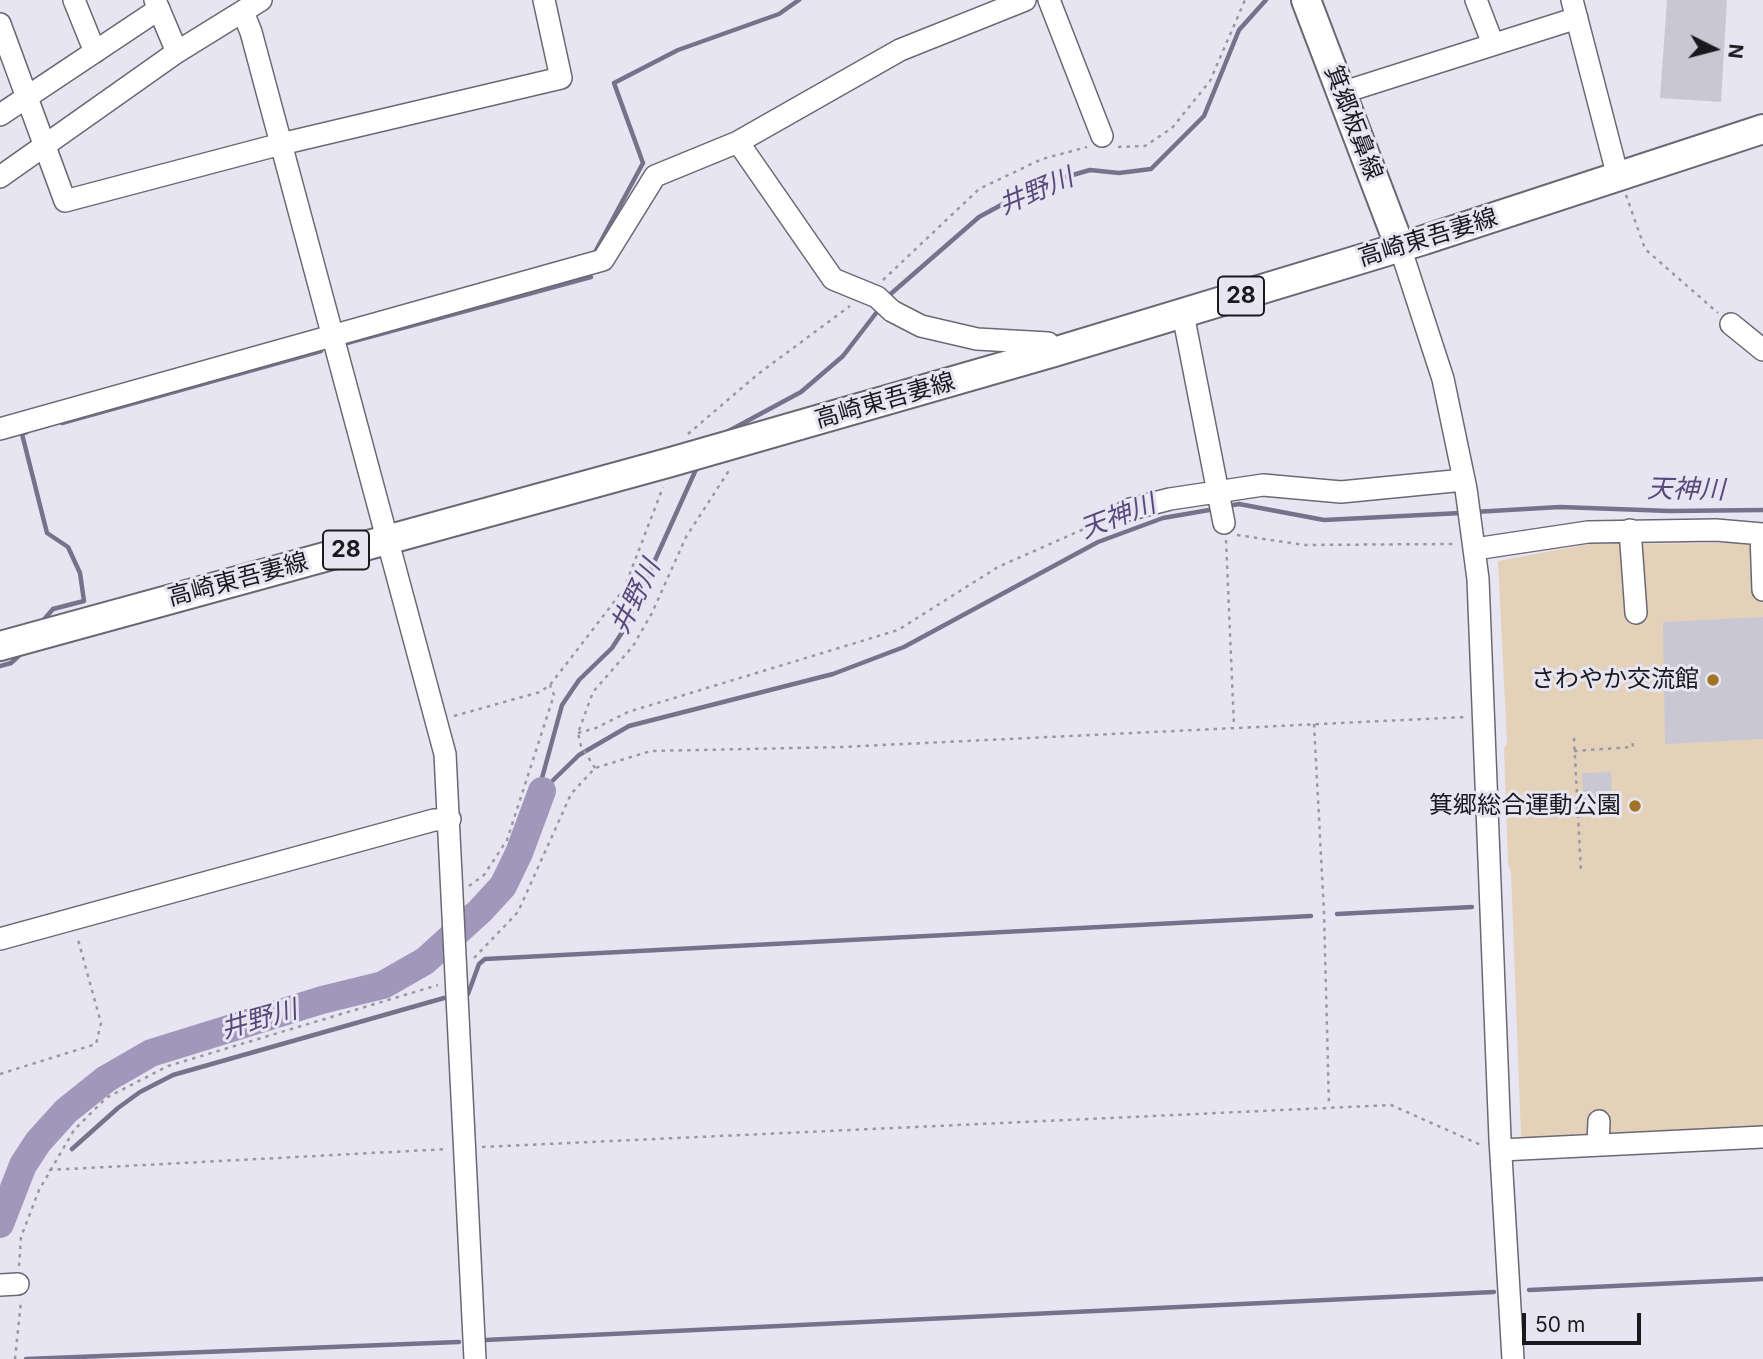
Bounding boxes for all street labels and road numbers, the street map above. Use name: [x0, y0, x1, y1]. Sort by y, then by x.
street label: 箕郷板鼻線: [1318, 62, 1388, 184]
street label: 高崎東吾妻線: [1355, 203, 1501, 273]
road number: 28: [1218, 276, 1264, 316]
street label: 高崎東吾妻線: [812, 367, 958, 435]
road number: 28: [323, 530, 369, 570]
street label: 高崎東吾妻線: [165, 547, 311, 613]

